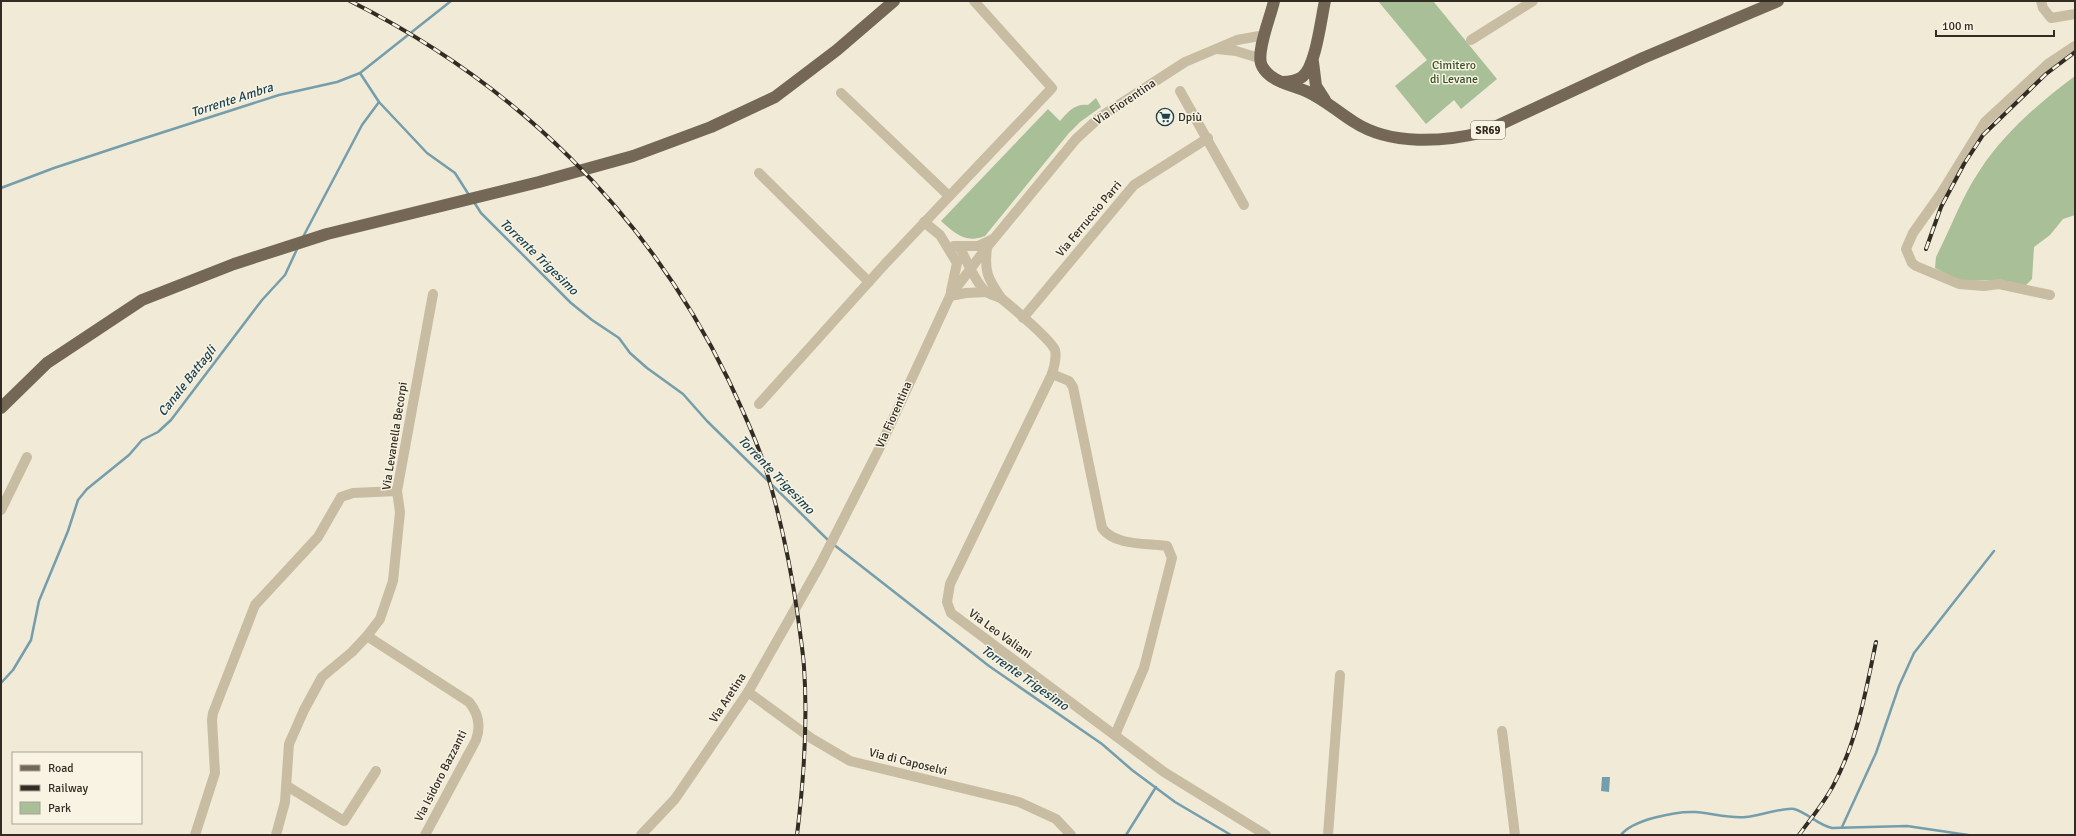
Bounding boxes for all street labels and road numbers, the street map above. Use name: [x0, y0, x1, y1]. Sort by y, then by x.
street label: Via Fiorentina: [1091, 76, 1159, 128]
road number: SR69: [1471, 121, 1505, 139]
street label: Via Ferruccio Parri: [1053, 178, 1125, 260]
street label: Via Fiorentina: [873, 379, 915, 451]
street label: Via Levanella Becorpi: [379, 381, 411, 491]
street label: Via Leo Valiani: [965, 606, 1035, 662]
street label: Via Aretina: [706, 670, 750, 726]
street label: Via Isidoro Bazzanti: [411, 728, 471, 824]
street label: Via di Caposelvi: [867, 745, 949, 779]

